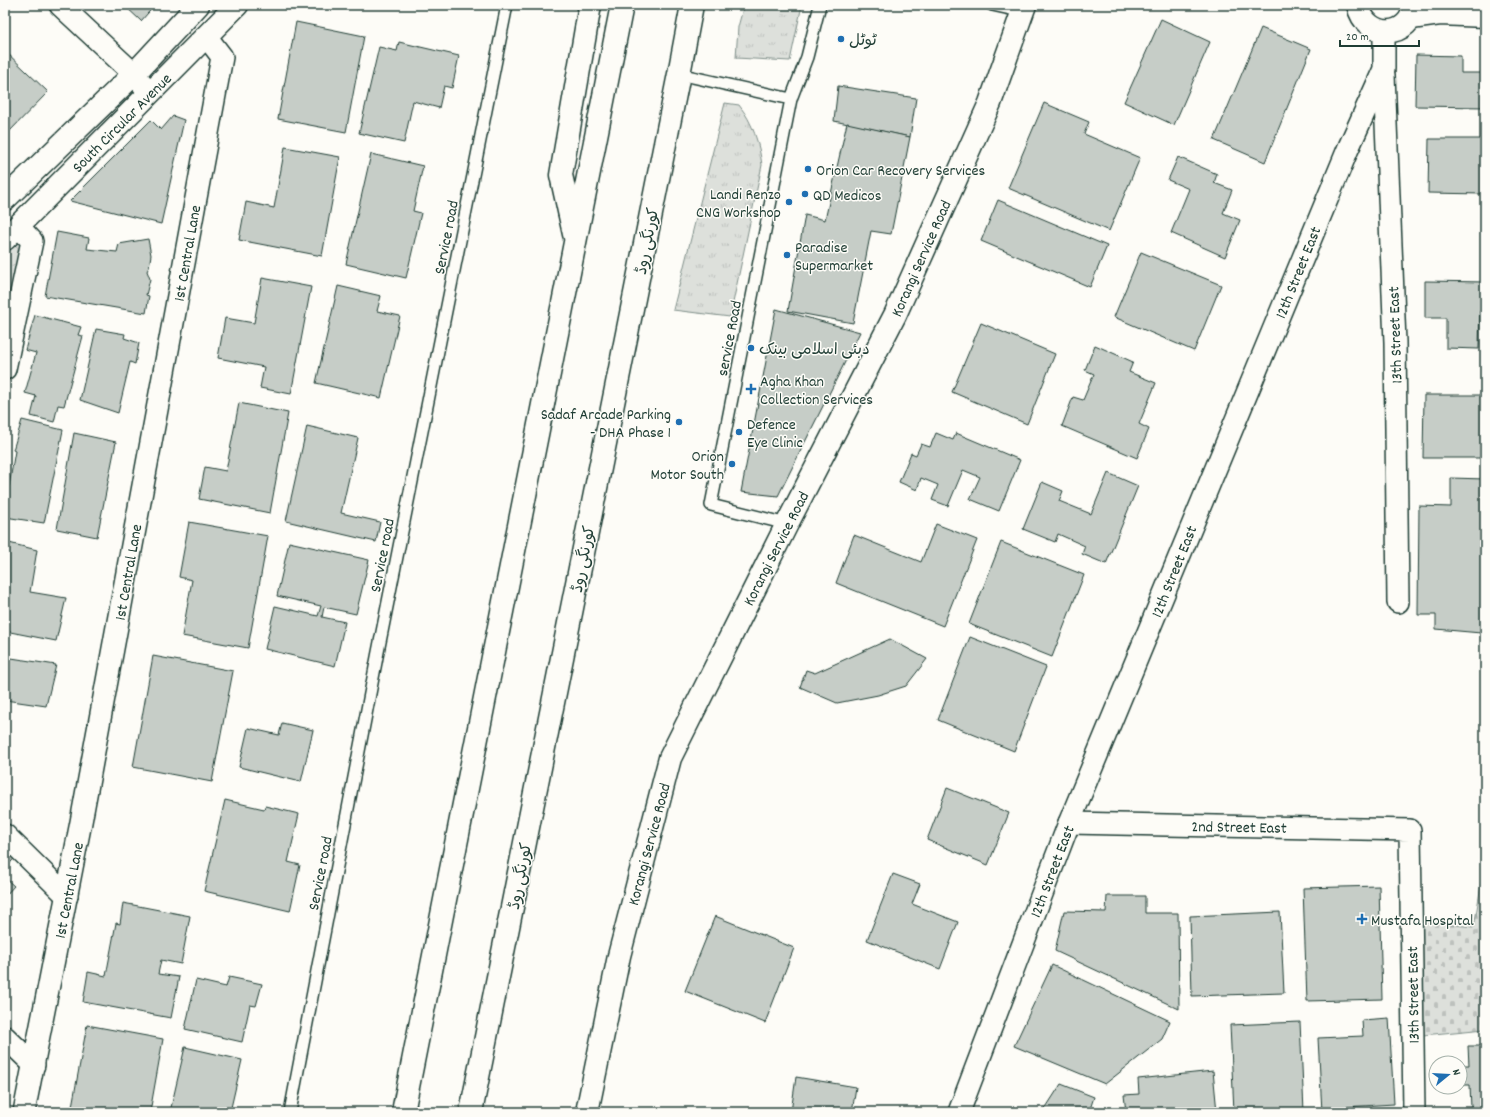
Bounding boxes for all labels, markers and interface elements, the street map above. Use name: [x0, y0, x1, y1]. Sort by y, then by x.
scale bar: [1340, 22, 1419, 48]
text: 20 m: [1346, 29, 1369, 46]
place label: ٹوٹل: [849, 30, 877, 53]
marker: ٹوٹل: [836, 34, 846, 44]
street label: South Circular Avenue: [68, 69, 178, 179]
place label: Orion Car Recovery Services: [816, 160, 986, 183]
marker: Orion Car Recovery Services: [803, 164, 813, 174]
place label: Landi Renzo CNG Workshop: [696, 184, 781, 225]
place label: QD Medicos: [813, 185, 882, 208]
marker: QD Medicos: [800, 189, 810, 199]
marker: Landi Renzo CNG Workshop: [784, 197, 794, 207]
street label: Korangi Service Road: [886, 197, 958, 321]
street label: Service road: [429, 199, 466, 276]
street label: 1st Central Lane: [169, 203, 208, 303]
street label: کورنگی روڈ: [631, 206, 666, 277]
street label: 12th Street East: [1270, 223, 1328, 322]
place label: Paradise Supermarket: [795, 237, 873, 278]
marker: Paradise Supermarket: [782, 250, 792, 260]
street label: 13th Street East: [1383, 286, 1410, 384]
street label: service Road: [712, 299, 749, 378]
place label: دبئی اسلامی بینک: [759, 339, 870, 362]
marker: دبئی اسلامی بینک: [746, 343, 756, 353]
place label: Agha Khan Collection Services: [760, 371, 873, 412]
marker: Agha Khan Collection Services: [745, 383, 757, 395]
place label: Sadaf Arcade Parking - DHA Phase 1: [541, 404, 671, 445]
place label: Defence Eye Clinic: [747, 414, 803, 455]
marker: Sadaf Arcade Parking - DHA Phase 1: [674, 417, 684, 427]
marker: Defence Eye Clinic: [734, 427, 744, 437]
place label: Orion Motor South: [651, 446, 724, 487]
marker: Orion Motor South: [727, 459, 737, 469]
street label: Korangi Service Road: [738, 488, 816, 610]
street label: Service road: [365, 517, 402, 594]
street label: 1st Central Lane: [110, 522, 149, 622]
street label: 12th Street East: [1146, 522, 1204, 621]
street label: کورنگی روڈ: [567, 524, 602, 595]
street label: Korangi Service Road: [623, 781, 678, 908]
street label: 2nd Street East: [1191, 816, 1287, 841]
street label: 12th Street East: [1025, 822, 1082, 921]
street label: Service road: [303, 835, 340, 912]
street label: 1st Central Lane: [50, 840, 91, 941]
street label: کورنگی روڈ: [504, 841, 539, 912]
place label: Mustafa Hospital: [1371, 910, 1474, 933]
marker: Mustafa Hospital: [1356, 913, 1368, 925]
street label: 13th Street East: [1402, 946, 1427, 1044]
north arrow: [1428, 1055, 1468, 1095]
text: N: [1447, 1067, 1464, 1078]

